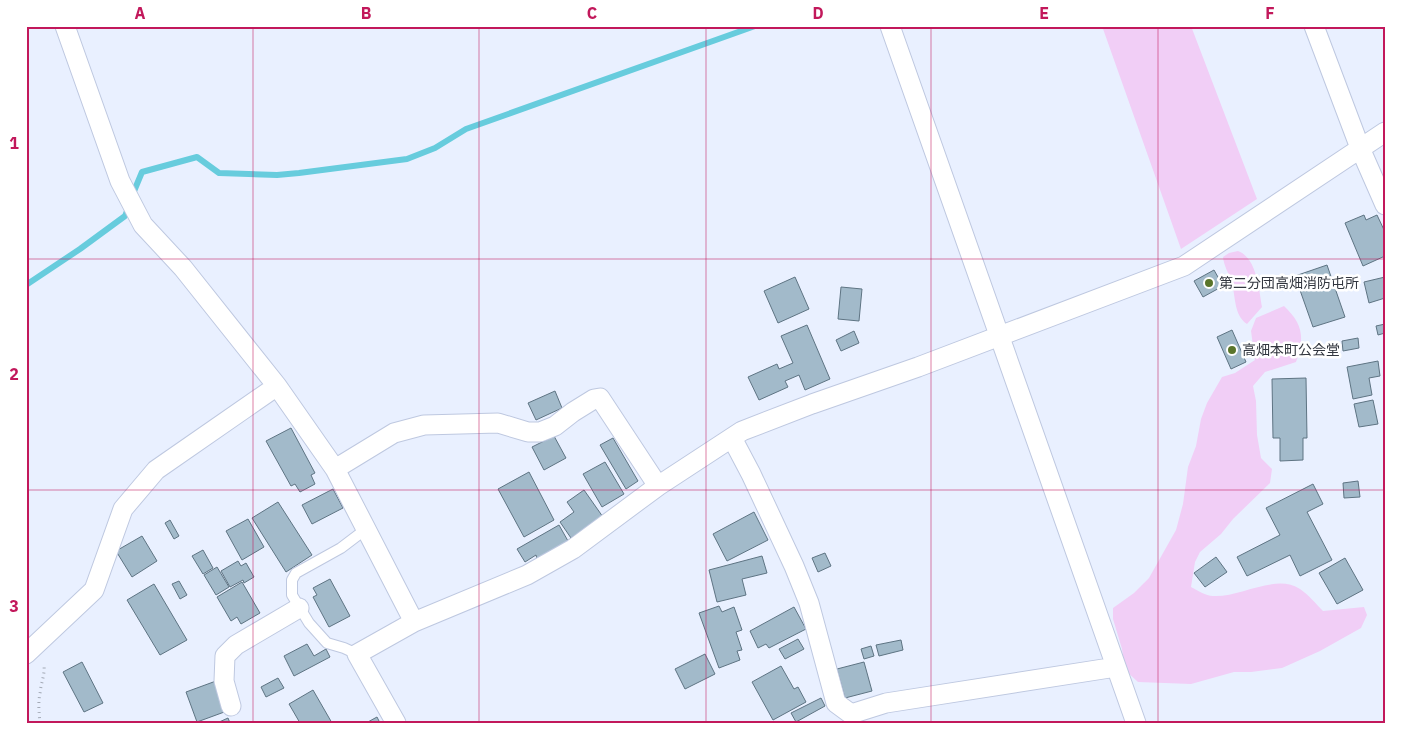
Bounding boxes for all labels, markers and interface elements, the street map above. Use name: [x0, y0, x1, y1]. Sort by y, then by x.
text: A: [135, 3, 146, 23]
text: B: [361, 3, 372, 23]
text: C: [587, 3, 597, 23]
text: D: [812, 3, 824, 23]
text: E: [1039, 3, 1049, 23]
text: F: [1265, 3, 1275, 23]
text: 1: [9, 133, 19, 153]
place label: 第二分団高畑消防屯所: [1219, 274, 1359, 292]
marker: 第二分団高畑消防屯所: [1203, 277, 1215, 289]
place label: 高畑本町公会堂: [1242, 341, 1340, 359]
marker: 高畑本町公会堂: [1226, 344, 1238, 356]
text: 2: [9, 364, 19, 384]
text: 3: [9, 596, 19, 616]

